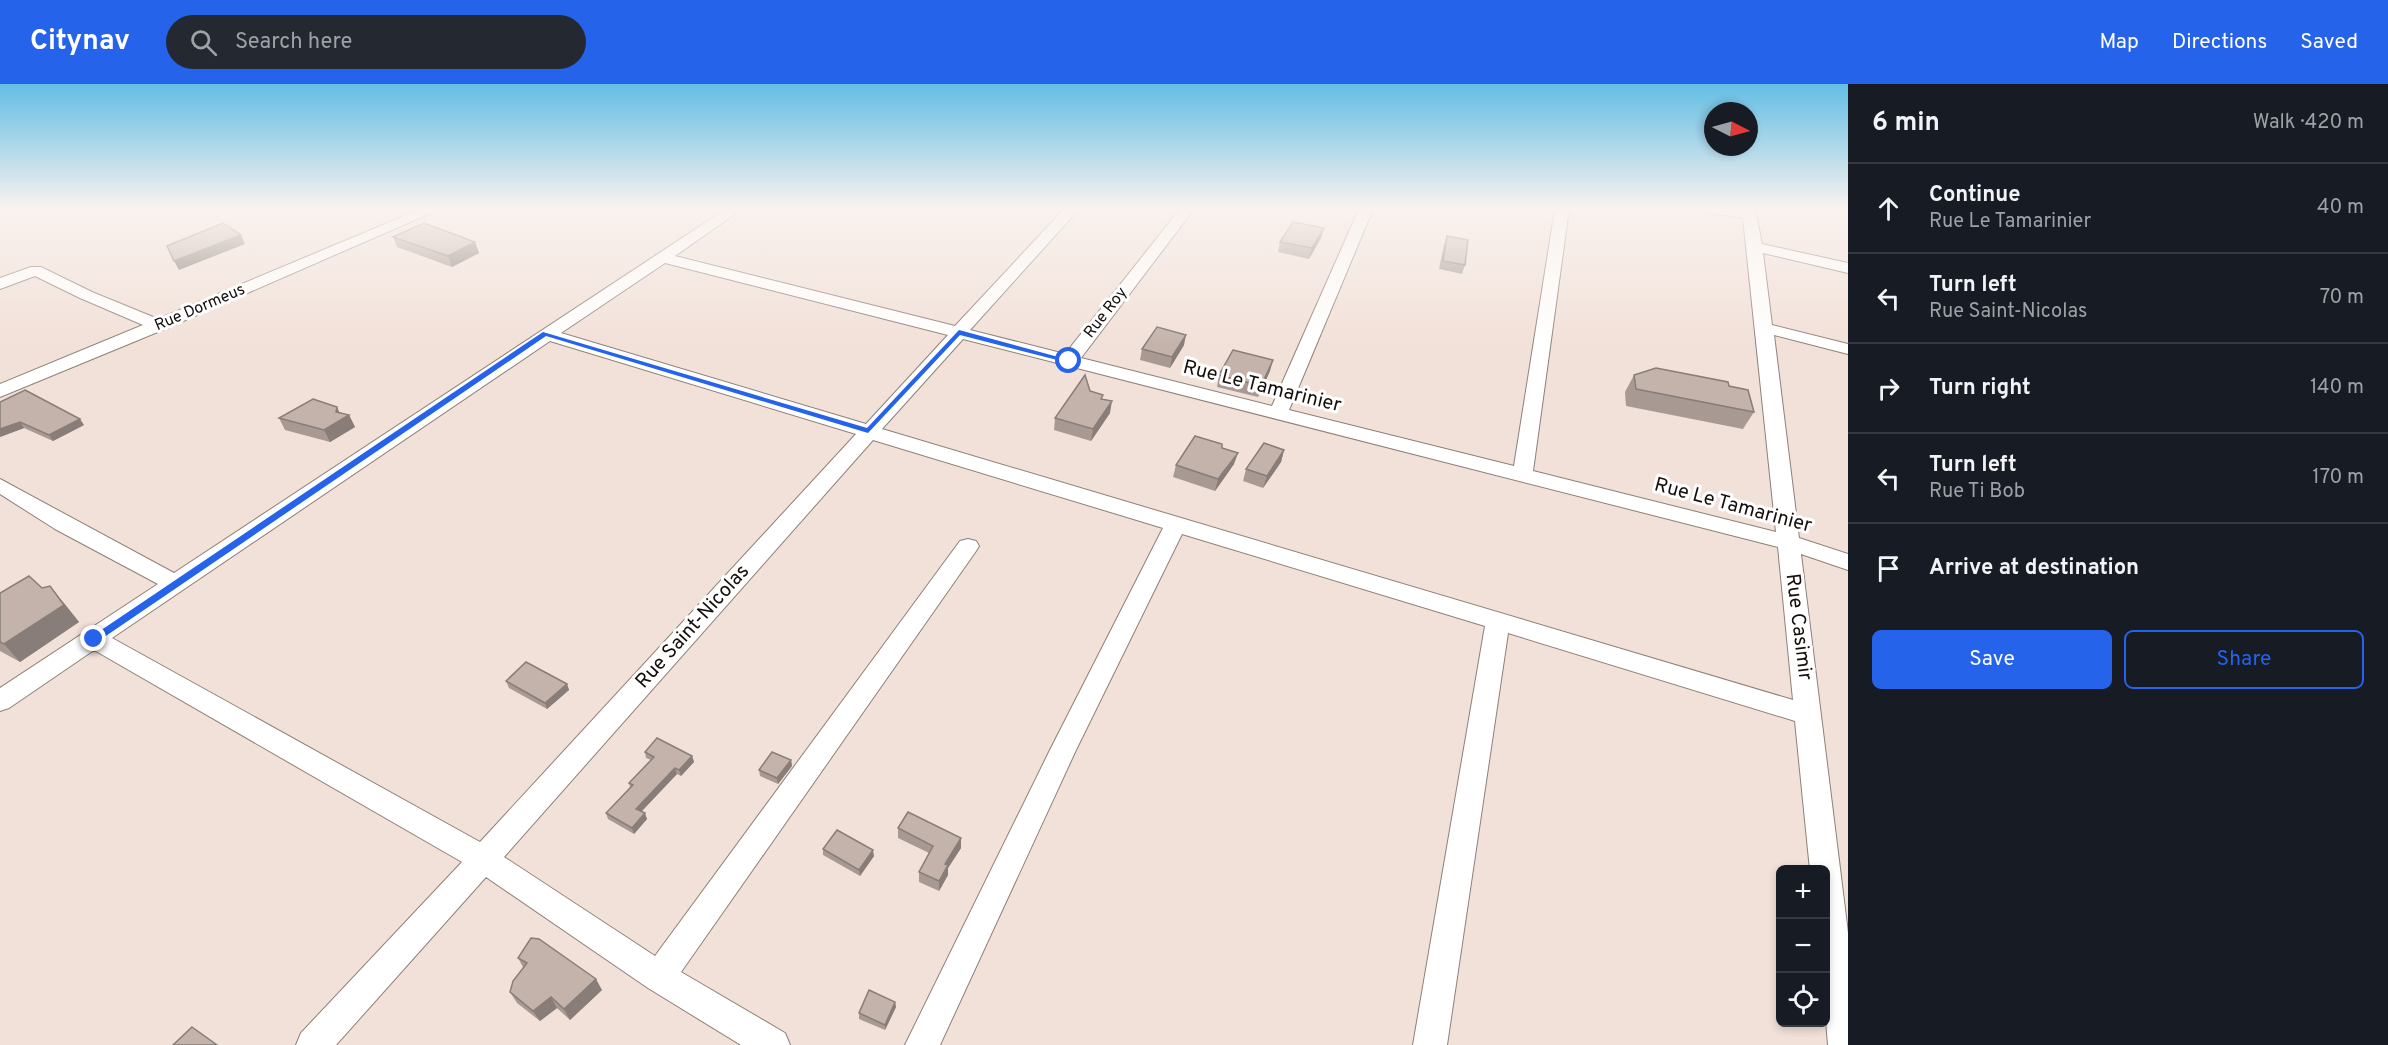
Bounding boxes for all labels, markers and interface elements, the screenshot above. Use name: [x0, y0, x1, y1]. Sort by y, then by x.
search box: [166, 15, 586, 69]
text: Citynav: [30, 24, 130, 60]
icon: search: [187, 26, 220, 59]
text: Search here: [235, 29, 352, 56]
text: Map: [2099, 29, 2139, 56]
text: Directions: [2172, 29, 2267, 56]
text: Saved: [2300, 29, 2358, 56]
north arrow: [1704, 102, 1758, 156]
text: 6 min: [1872, 107, 1940, 140]
text: Walk · 420 m: [2253, 110, 2364, 136]
text: Continue: [1929, 182, 2020, 209]
icon: ahead: [1872, 192, 1905, 225]
text: 40 m: [2317, 195, 2364, 221]
text: Rue Le Tamarinier: [1929, 209, 2091, 235]
text: Turn left: [1929, 272, 2017, 299]
street label: Rue Dormeus: [152, 280, 248, 336]
icon: left: [1872, 282, 1905, 315]
street label: Rue Roy: [1080, 283, 1132, 343]
text: 70 m: [2320, 285, 2364, 311]
text: Rue Saint-Nicolas: [1929, 299, 2087, 325]
route start: [1055, 347, 1081, 373]
street label: Rue Le Tamarinier: [1180, 355, 1344, 419]
icon: right: [1872, 372, 1905, 405]
text: Turn right: [1929, 375, 2031, 402]
text: 140 m: [2310, 375, 2364, 401]
text: Turn left: [1929, 452, 2017, 479]
icon: left: [1872, 462, 1905, 495]
text: 170 m: [2312, 465, 2364, 491]
street label: Rue Le Tamarinier: [1651, 472, 1815, 540]
text: Rue Ti Bob: [1929, 479, 2025, 505]
icon: arrive: [1872, 552, 1905, 585]
text: Arrive at destination: [1929, 555, 2139, 582]
street label: Rue Saint-Nicolas: [630, 559, 756, 695]
street label: Rue Casimir: [1779, 572, 1817, 682]
route end: [80, 625, 106, 651]
button: Save: [1872, 630, 2112, 689]
button: Share: [2124, 630, 2364, 689]
map controls: [1776, 865, 1830, 1027]
button: +: [1776, 865, 1830, 919]
button: −: [1776, 919, 1830, 973]
button: locate: [1776, 973, 1830, 1027]

